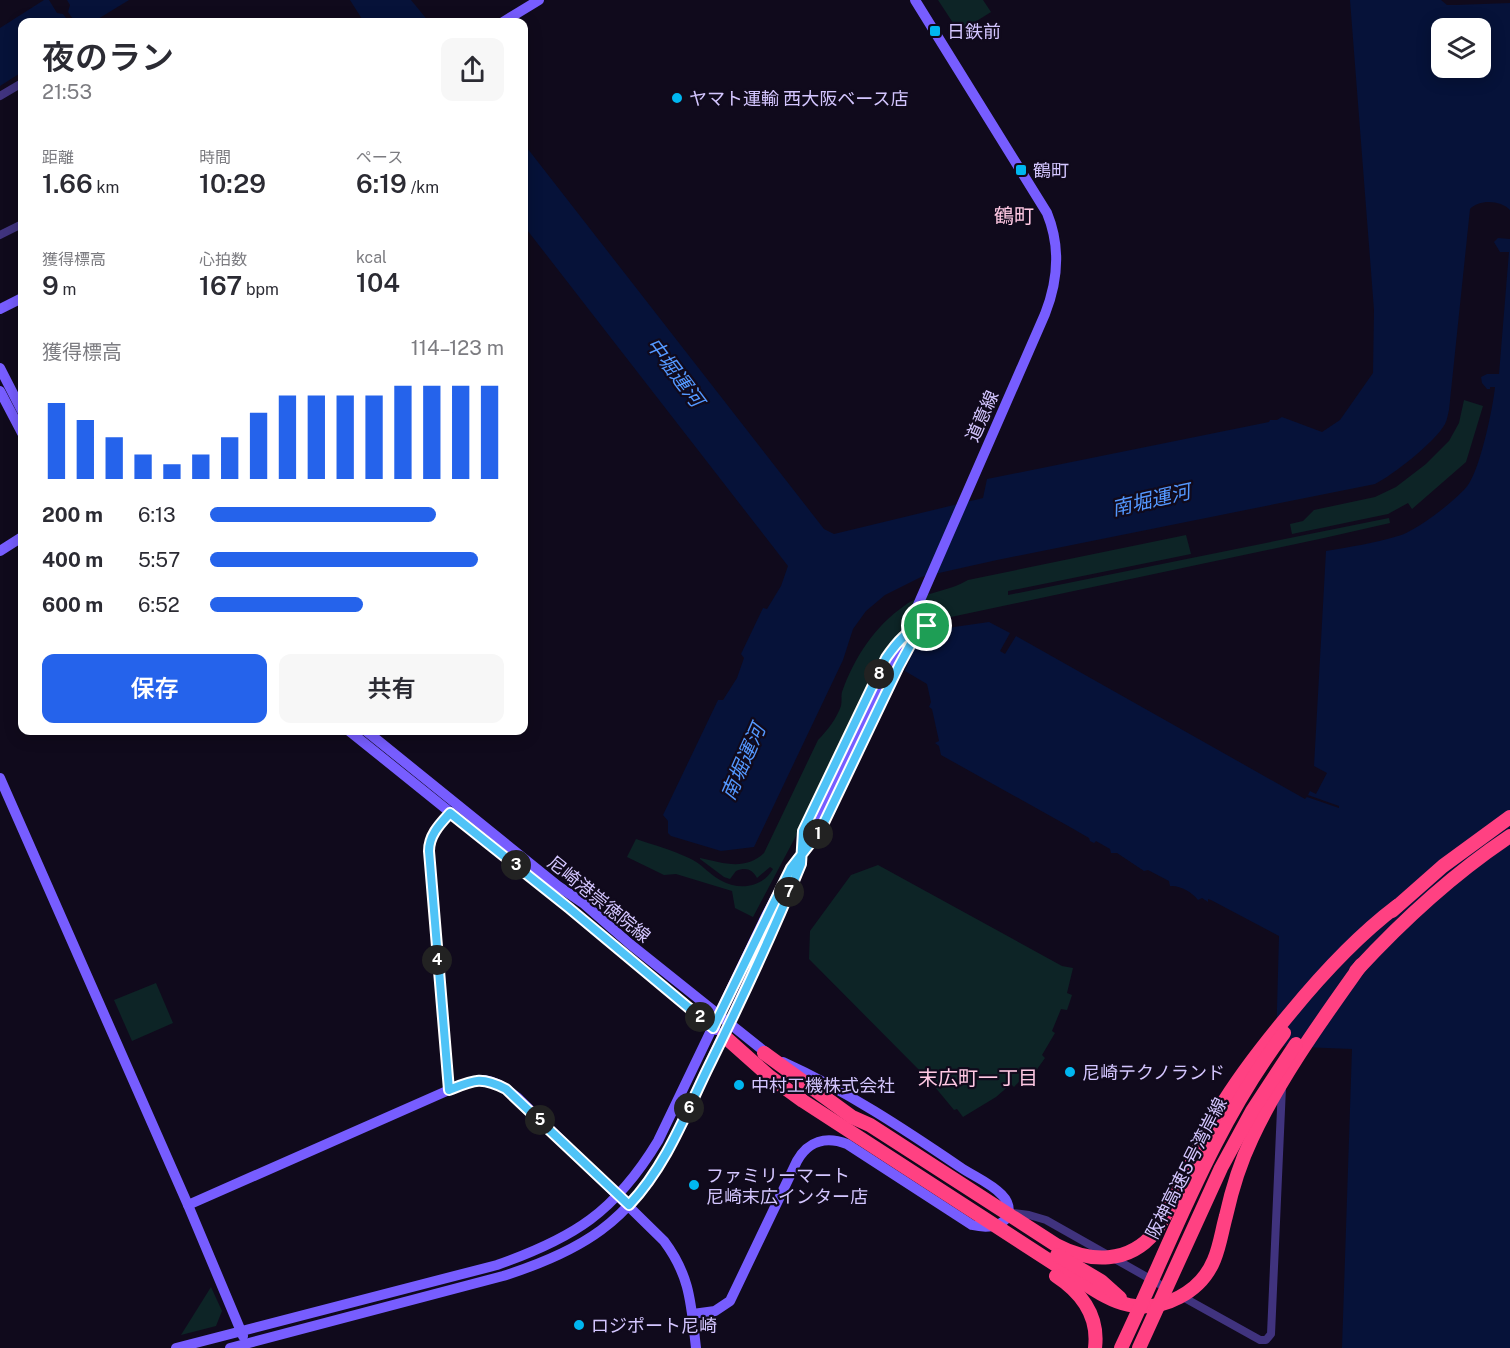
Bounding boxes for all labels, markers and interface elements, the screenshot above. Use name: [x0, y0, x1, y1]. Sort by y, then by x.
map controls: [1431, 18, 1491, 78]
button: layers: [1431, 18, 1491, 78]
place label: 日鉄前: [947, 21, 1001, 42]
marker: 日鉄前: [928, 24, 942, 38]
text: 夜のラン: [42, 38, 174, 76]
button: share: [441, 38, 504, 101]
text: 21:53: [42, 80, 92, 104]
place label: ヤマト運輸 西大阪ベース店: [689, 88, 908, 109]
marker: ヤマト運輸 西大阪ベース店: [670, 91, 684, 105]
text: 距離: [42, 148, 74, 167]
text: 時間: [199, 148, 231, 167]
text: ペース: [356, 148, 403, 167]
place label: 鶴町: [1033, 160, 1069, 181]
marker: 鶴町: [1014, 163, 1028, 177]
text: 1.66: [42, 168, 93, 199]
text: 10:29: [199, 168, 266, 199]
text: 6:19: [356, 168, 407, 199]
text: km: [93, 178, 119, 197]
text: /km: [407, 178, 439, 197]
district label: 鶴町: [994, 204, 1034, 228]
text: kcal: [356, 248, 387, 267]
text: 獲得標高: [42, 250, 106, 269]
text: 心拍数: [199, 250, 247, 269]
text: 104: [356, 267, 400, 298]
text: 9: [42, 270, 59, 301]
text: 167: [199, 270, 242, 301]
text: m: [59, 280, 76, 299]
text: bpm: [242, 280, 279, 299]
water label: 中堀運河: [641, 333, 711, 414]
text: 114–123 m: [411, 336, 504, 360]
text: 獲得標高: [42, 340, 122, 364]
street label: 道意線: [961, 387, 1003, 445]
water label: 南堀運河: [1109, 478, 1197, 521]
text: 200 m: [42, 503, 103, 527]
text: 6:13: [138, 503, 176, 527]
text: 400 m: [42, 548, 103, 572]
text: 5:57: [138, 548, 180, 572]
text: 600 m: [42, 593, 103, 617]
text: 6:52: [138, 593, 180, 617]
pin: [901, 600, 952, 651]
icon: arrive: [910, 609, 943, 642]
button: 保存: [42, 654, 267, 723]
button: 共有: [279, 654, 504, 723]
pin: 8: [864, 659, 894, 689]
text: 8: [874, 664, 884, 683]
water label: 南堀運河: [716, 717, 772, 803]
pin: 1: [803, 819, 833, 849]
text: 1: [815, 824, 821, 843]
pin: 3: [501, 850, 531, 880]
street label: 尼崎港崇徳院線: [543, 851, 655, 947]
text: 3: [511, 855, 521, 874]
pin: 7: [774, 877, 804, 907]
text: 7: [784, 882, 794, 901]
pin: 4: [422, 945, 452, 975]
text: 4: [432, 950, 442, 969]
pin: 2: [685, 1002, 715, 1032]
text: 2: [695, 1007, 705, 1026]
place label: 尼崎テクノランド: [1082, 1062, 1225, 1083]
marker: 尼崎テクノランド: [1063, 1065, 1077, 1079]
district label: 末広町一丁目: [918, 1066, 1038, 1090]
place label: 中村工機株式会社: [751, 1075, 895, 1096]
marker: 中村工機株式会社: [732, 1078, 746, 1092]
pin: 6: [674, 1093, 704, 1123]
street label: 阪神高速5号湾岸線: [1141, 1094, 1231, 1242]
text: 6: [684, 1098, 694, 1117]
pin: 5: [525, 1105, 555, 1135]
text: 5: [535, 1110, 545, 1129]
place label: ファミリーマート 尼崎末広インター店: [706, 1165, 868, 1207]
marker: ファミリーマート 尼崎末広インター店: [687, 1178, 701, 1192]
place label: ロジポート尼崎: [591, 1315, 717, 1336]
marker: ロジポート尼崎: [572, 1318, 586, 1332]

